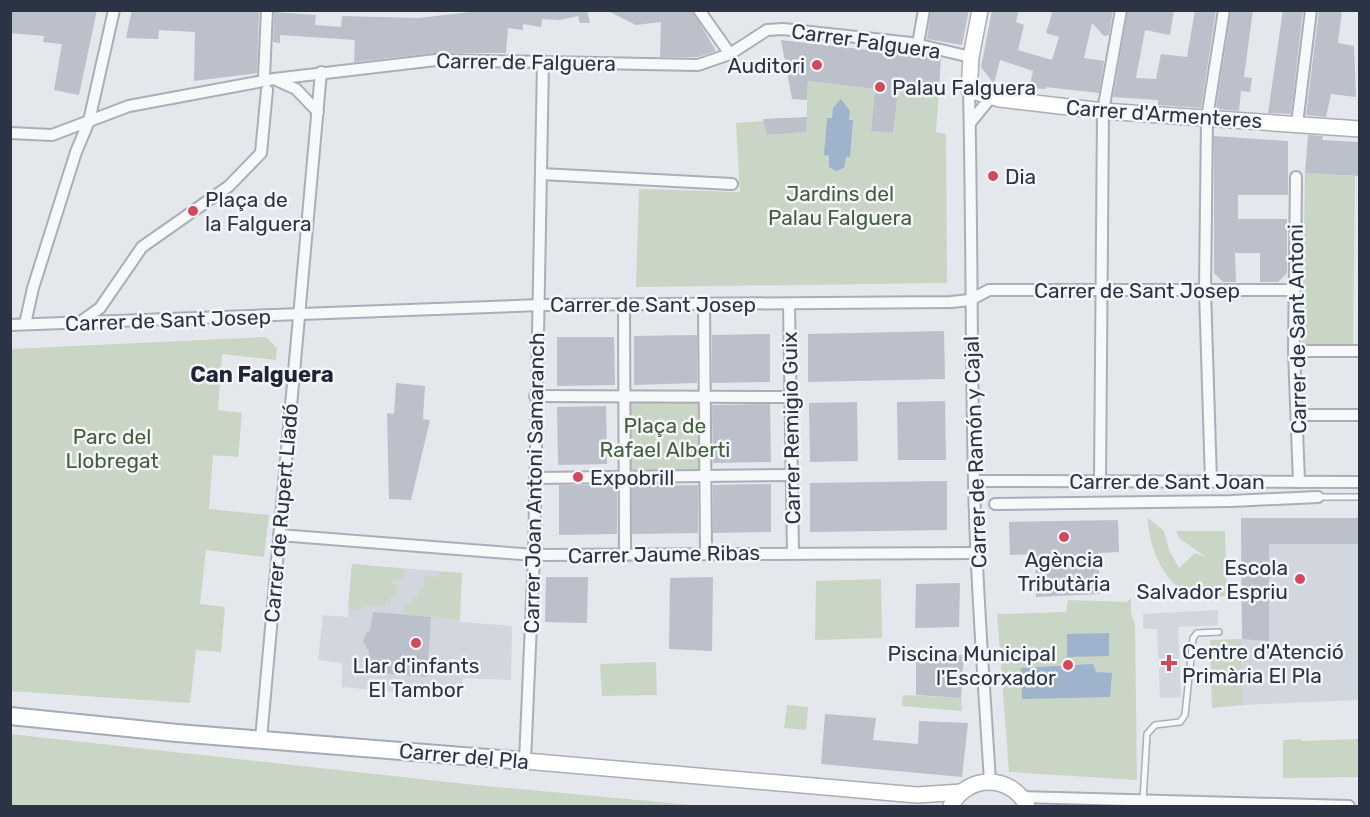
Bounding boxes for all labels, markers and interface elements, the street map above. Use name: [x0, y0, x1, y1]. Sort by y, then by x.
street label: Carrer Falguera: [790, 18, 942, 64]
street label: Carrer de Falguera: [436, 48, 616, 76]
place label: Auditori: [728, 53, 805, 78]
marker: Auditori: [810, 58, 824, 72]
place label: Palau Falguera: [892, 75, 1036, 100]
marker: Palau Falguera: [873, 80, 887, 94]
street label: Carrer d'Armenteres: [1065, 95, 1263, 133]
place label: Dia: [1005, 164, 1036, 189]
marker: Dia: [986, 169, 1000, 183]
park label: Jardins del Palau Falguera: [768, 181, 912, 230]
place label: Plaça de la Falguera: [205, 187, 312, 236]
marker: Plaça de la Falguera: [186, 204, 200, 218]
street label: Carrer de Sant Antoni: [1283, 224, 1311, 434]
street label: Carrer de Sant Josep: [1034, 278, 1240, 303]
street label: Carrer de Sant Josep: [550, 292, 756, 317]
street label: Carrer de Sant Josep: [65, 304, 271, 336]
street label: Carrer Remigio Guix: [777, 331, 805, 525]
street label: Carrer Joan Antoni Samaranch: [519, 332, 549, 634]
street label: Carrer de Ramón y Cajal: [958, 335, 992, 569]
district label: Can Falguera: [190, 361, 334, 388]
street label: Carrer de Rupert Lladó: [259, 402, 303, 624]
park label: Plaça de Rafael Alberti: [600, 413, 730, 462]
park label: Parc del Llobregat: [65, 424, 159, 473]
place label: Expobrill: [590, 465, 674, 490]
street label: Carrer de Sant Joan: [1069, 469, 1265, 494]
marker: Expobrill: [571, 470, 585, 484]
marker: Agència Tributària: [1057, 530, 1071, 544]
street label: Carrer Jaume Ribas: [568, 540, 760, 568]
place label: Agència Tributària: [1017, 547, 1111, 596]
place label: Escola Salvador Espriu: [1137, 555, 1288, 604]
marker: Escola Salvador Espriu: [1293, 572, 1307, 586]
marker: Llar d'infants El Tambor: [409, 636, 423, 650]
place label: Centre d'Atenció Primària El Pla: [1182, 639, 1344, 688]
place label: Piscina Municipal l'Escorxador: [888, 641, 1056, 690]
place label: Llar d'infants El Tambor: [353, 653, 479, 702]
marker: Centre d'Atenció Primària El Pla: [1160, 654, 1178, 672]
marker: Piscina Municipal l'Escorxador: [1061, 658, 1075, 672]
street label: Carrer del Pla: [398, 738, 530, 774]

